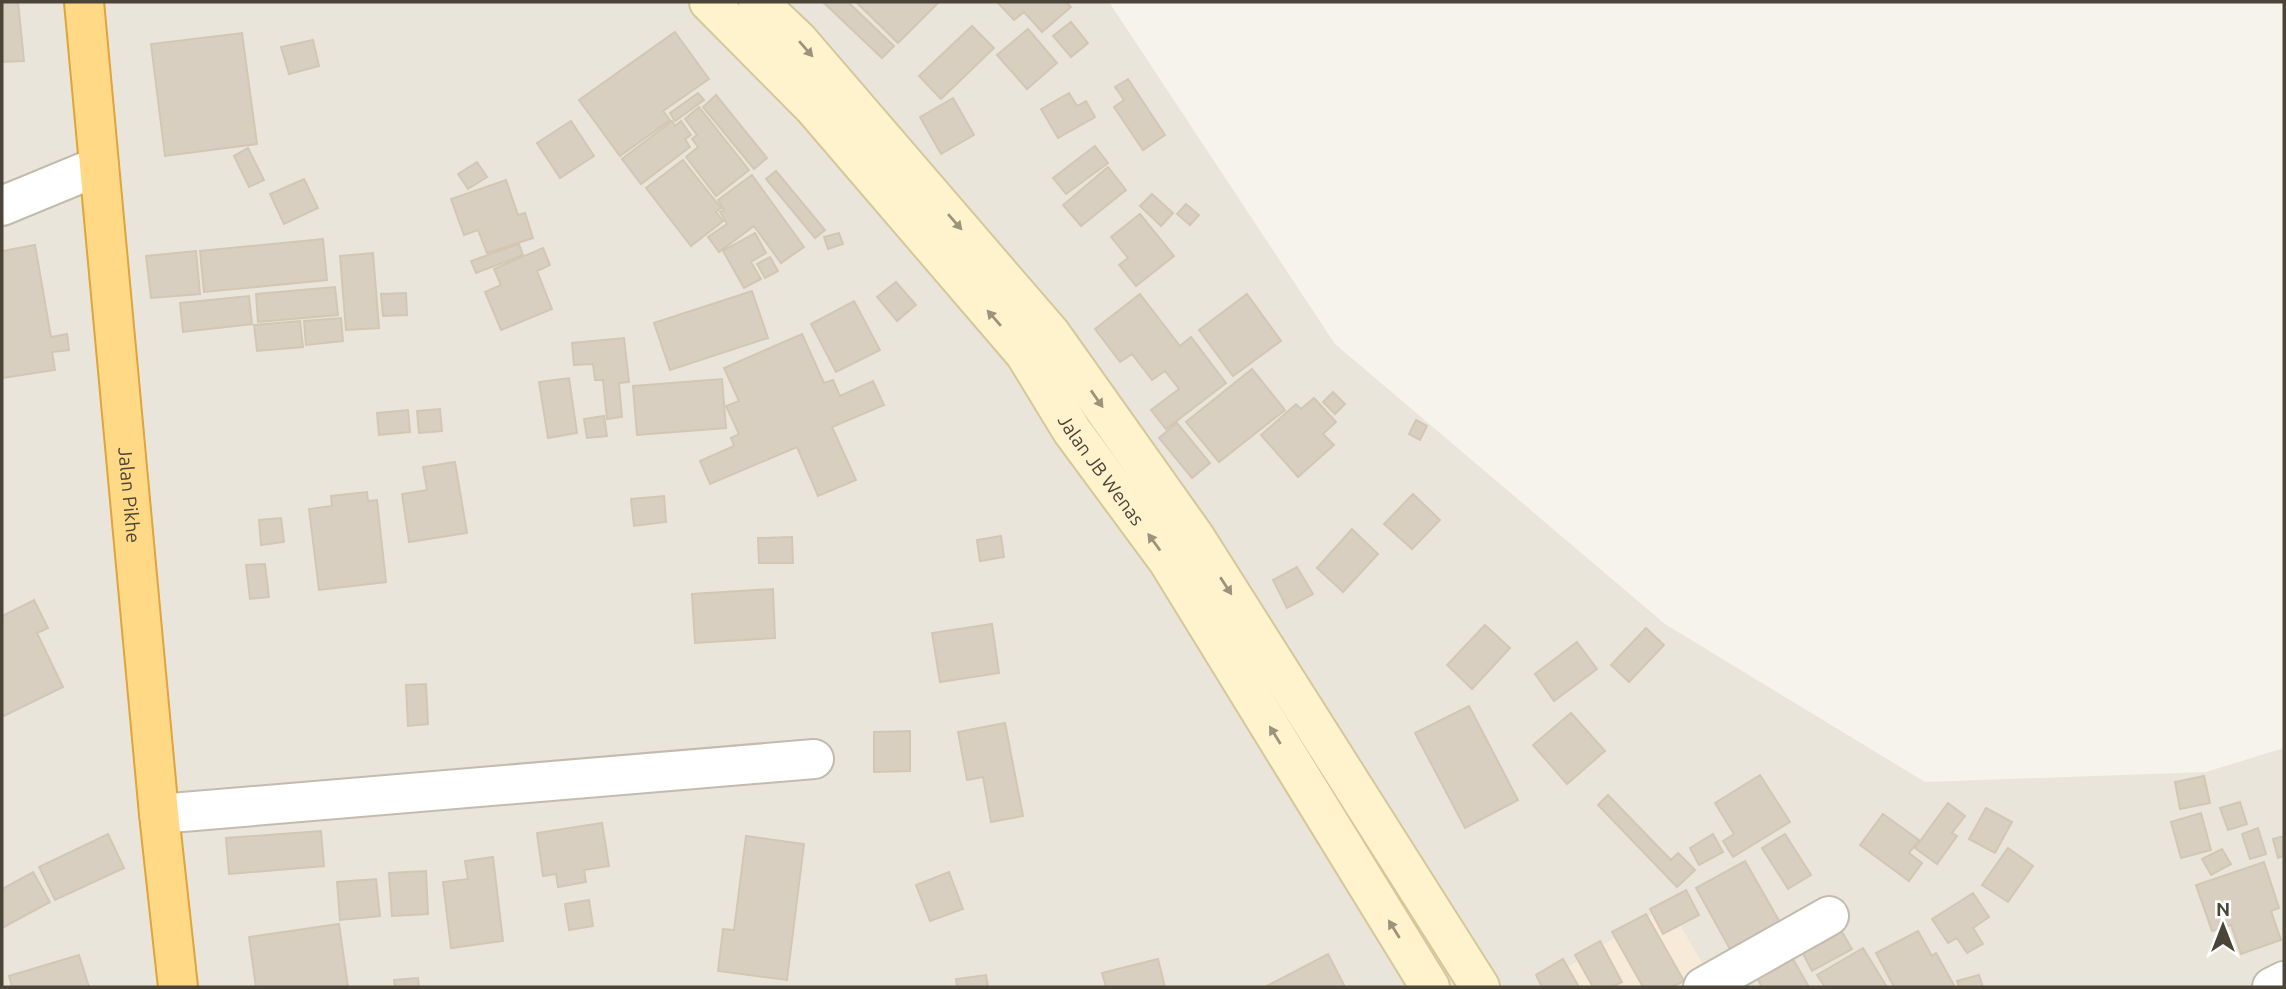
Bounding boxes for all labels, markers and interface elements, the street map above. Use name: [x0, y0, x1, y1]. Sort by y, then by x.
one-way arrow: [798, 41, 813, 58]
one-way arrow: [947, 213, 962, 230]
one-way arrow: [987, 309, 1002, 326]
one-way arrow: [1090, 390, 1104, 408]
street label: Jalan JB Wenas: [1054, 410, 1149, 529]
street label: Jalan Pikhe: [114, 446, 145, 544]
one-way arrow: [1147, 533, 1161, 552]
one-way arrow: [1220, 576, 1233, 596]
one-way arrow: [1269, 726, 1281, 745]
north arrow: [2188, 891, 2258, 961]
text: N: [2216, 898, 2230, 920]
one-way arrow: [1388, 919, 1401, 938]

